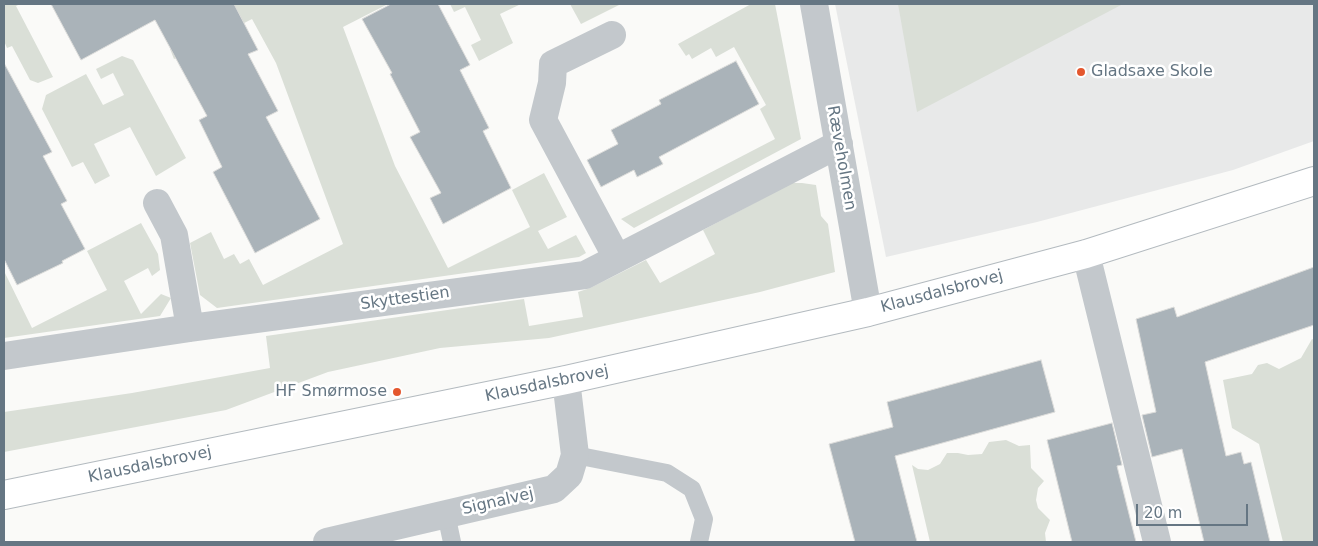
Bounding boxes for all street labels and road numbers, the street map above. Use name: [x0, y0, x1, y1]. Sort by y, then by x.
street label: Ræveholmen: [822, 104, 860, 212]
street label: Klausdalsbrovej: [879, 266, 1005, 318]
street label: Skyttestien: [359, 283, 451, 315]
street label: Klausdalsbrovej: [483, 362, 611, 406]
street label: Klausdalsbrovej: [86, 443, 214, 487]
street label: Signalvej: [460, 484, 536, 520]

